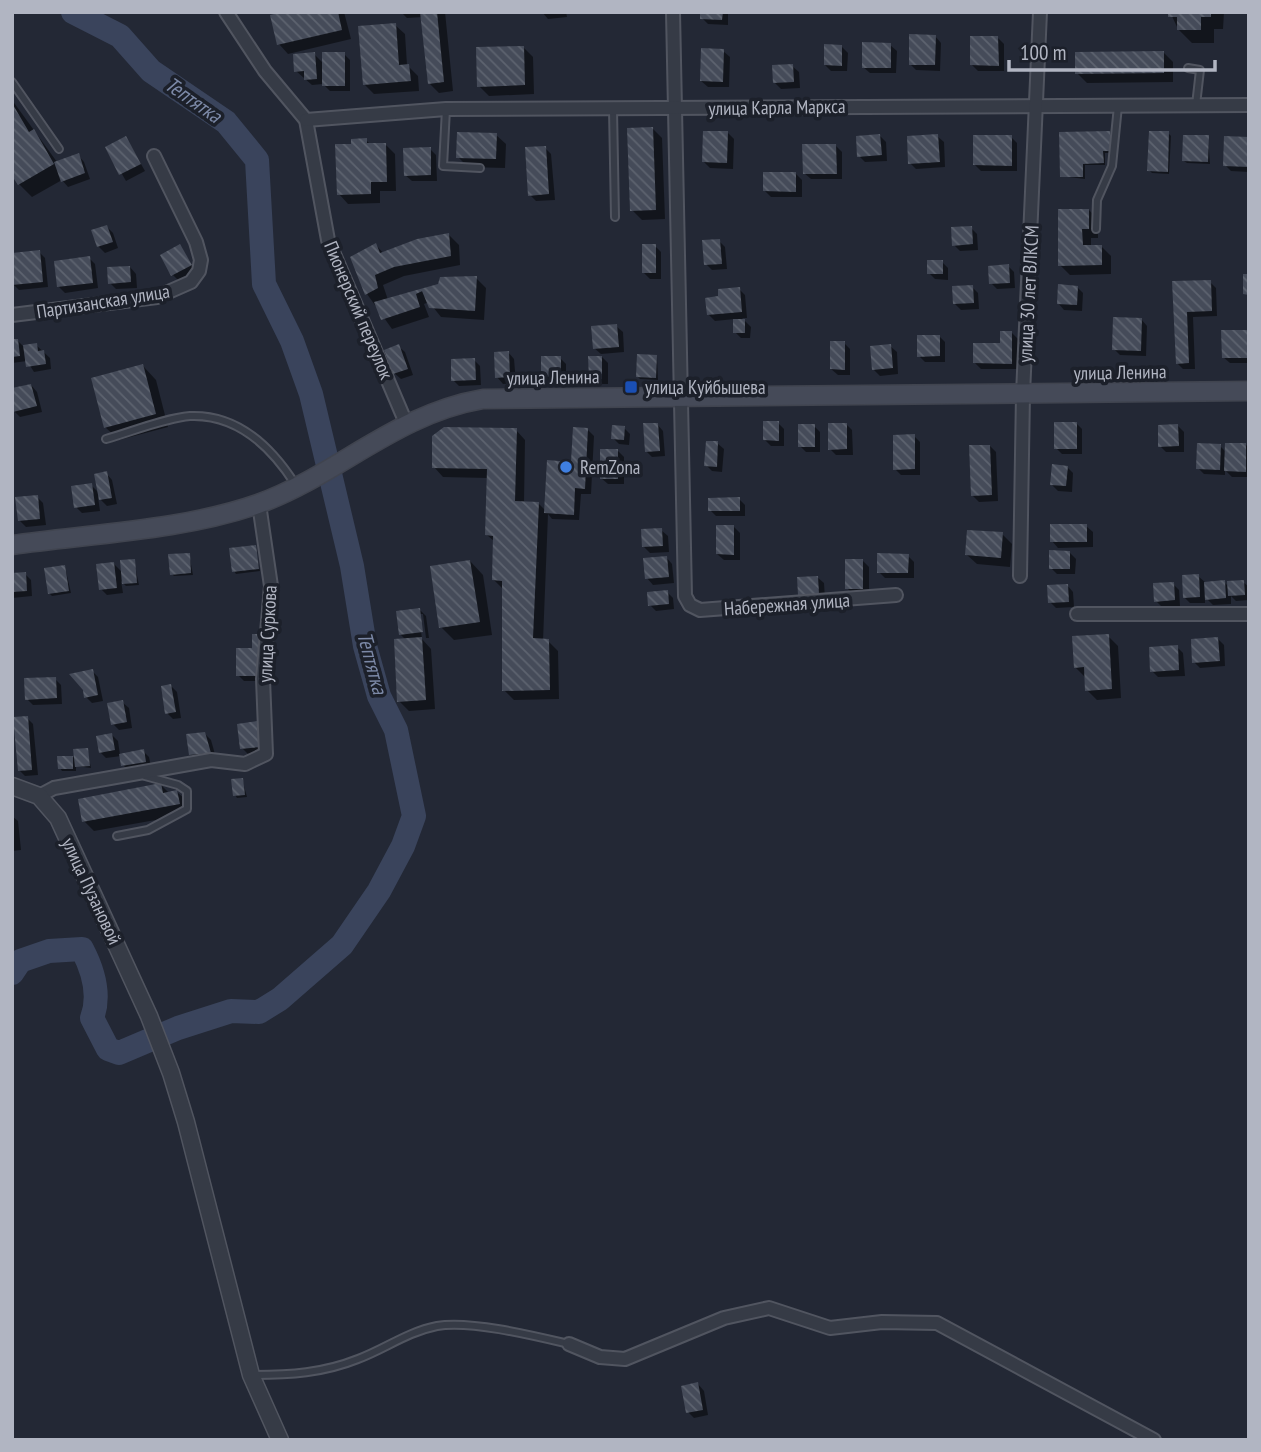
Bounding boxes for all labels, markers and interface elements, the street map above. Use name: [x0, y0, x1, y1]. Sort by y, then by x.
scale bar: [1009, 28, 1216, 72]
text: 100 m: [1020, 39, 1066, 66]
water label: Тептятка: [160, 70, 228, 130]
street label: улица Карла Маркса: [708, 94, 846, 120]
street label: улица 30 лет ВЛКСМ: [1012, 225, 1044, 363]
street label: Пионерский переулок: [319, 237, 399, 383]
street label: Партизанская улица: [35, 279, 171, 323]
street label: улица Ленина: [1073, 359, 1167, 385]
street label: улица Ленина: [506, 364, 600, 390]
place label: улица Куйбышева: [645, 375, 766, 399]
marker: улица Куйбышева: [623, 379, 639, 395]
place label: RemZona: [580, 455, 640, 479]
marker: RemZona: [558, 459, 574, 475]
street label: улица Суркова: [252, 585, 282, 683]
street label: Набережная улица: [723, 588, 851, 620]
water label: Тептятка: [351, 629, 394, 698]
street label: улица Пузановой: [57, 834, 127, 948]

